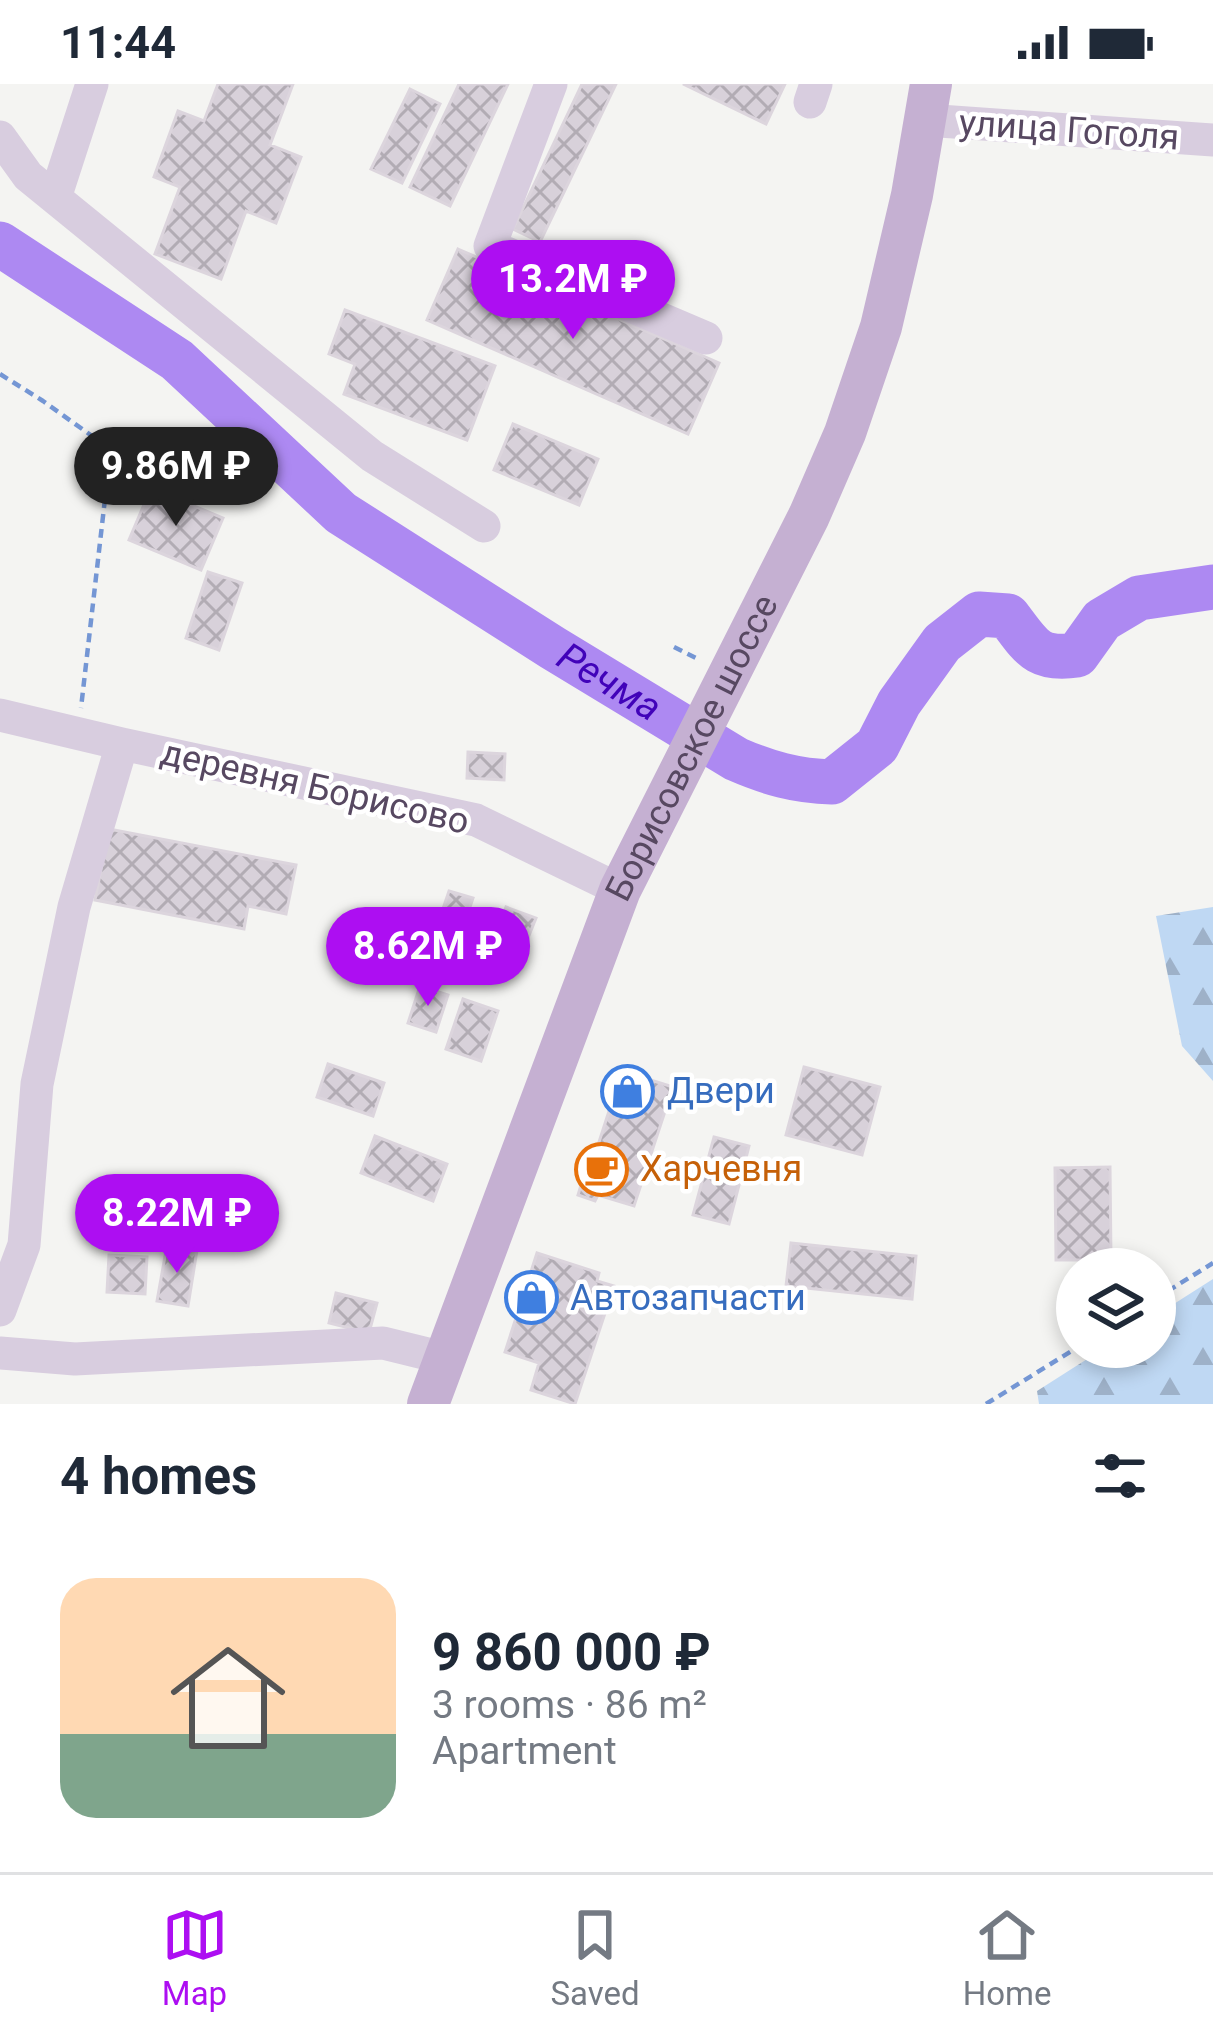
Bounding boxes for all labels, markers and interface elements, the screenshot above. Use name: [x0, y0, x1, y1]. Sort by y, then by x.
text: 11:44: [60, 16, 176, 69]
street label: улица Гоголя: [958, 101, 1180, 159]
pin: 13.2M ₽: [462, 240, 684, 342]
text: 13.2M ₽: [498, 256, 648, 302]
pin: 9.86M ₽: [65, 427, 287, 529]
text: 9.86M ₽: [101, 443, 251, 489]
street label: Борисовское шоссе: [597, 588, 787, 908]
water label: Речма: [549, 633, 669, 731]
street label: деревня Борисово: [157, 731, 473, 843]
pin: 8.62M ₽: [317, 907, 539, 1009]
text: 8.62M ₽: [353, 923, 503, 969]
shop icon: Двери: [600, 1063, 656, 1119]
place label: Двери: [667, 1070, 775, 1112]
cafe icon: Харчевня: [573, 1141, 629, 1197]
place label: Харчевня: [640, 1148, 802, 1190]
pin: 8.22M ₽: [66, 1174, 288, 1276]
text: 8.22M ₽: [102, 1190, 252, 1236]
map controls: [1056, 1248, 1176, 1368]
button: layers: [1056, 1248, 1176, 1368]
shop icon: Автозапчасти: [503, 1270, 559, 1326]
place label: Автозапчасти: [570, 1277, 806, 1319]
icon: filters: [1087, 1443, 1153, 1509]
text: 4 homes: [60, 1447, 257, 1506]
text: 9 860 000 ₽: [432, 1623, 711, 1682]
icon: home: [156, 1626, 300, 1770]
text: 3 rooms · 86 m²: [432, 1682, 707, 1728]
text: Apartment: [432, 1728, 617, 1774]
tab: Map: [162, 1902, 228, 2013]
tab: Saved: [551, 1902, 640, 2013]
tab: Home: [963, 1902, 1052, 2013]

